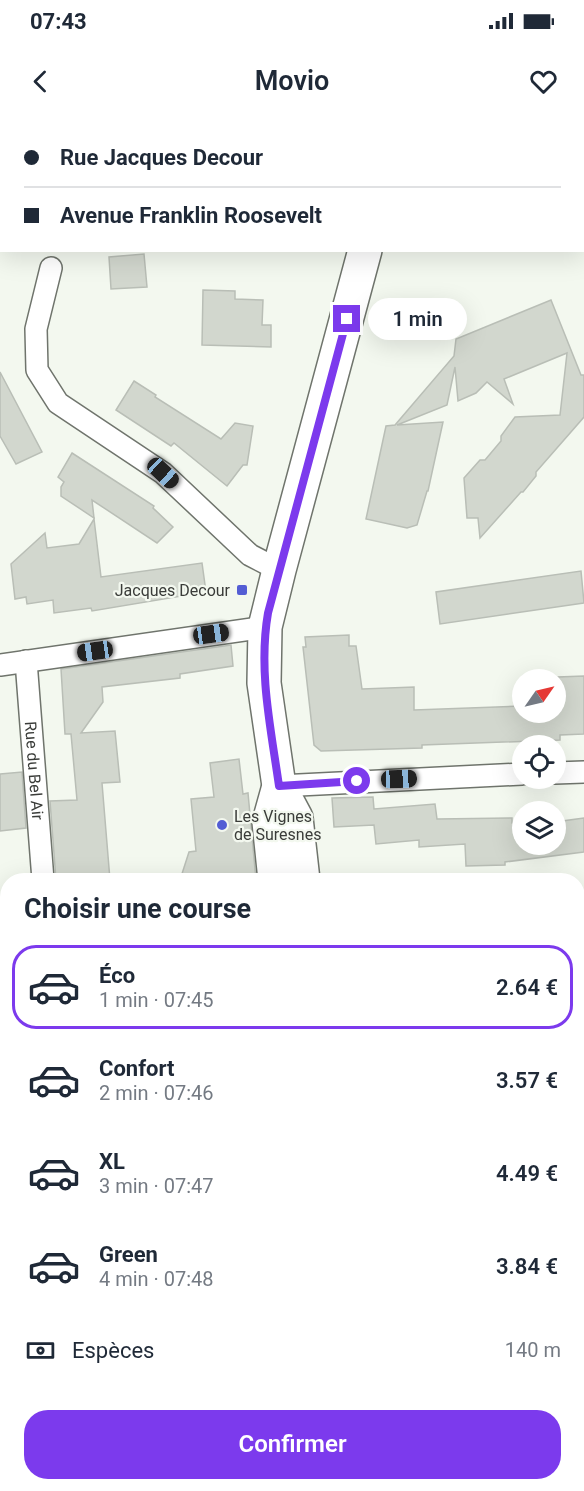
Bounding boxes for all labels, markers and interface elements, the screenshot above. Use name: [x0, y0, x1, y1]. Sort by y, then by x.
text: 07:43: [30, 9, 87, 34]
icon: back: [24, 65, 57, 98]
text: Movio: [255, 65, 329, 97]
icon: heart: [527, 65, 560, 98]
text: Rue Jacques Decour: [60, 145, 263, 170]
text: Avenue Franklin Roosevelt: [60, 203, 322, 228]
callout: 1 min: [368, 298, 467, 340]
route end: [333, 305, 360, 332]
text: 1 min: [392, 307, 443, 331]
car: [144, 454, 182, 492]
place label: Jacques Decour: [115, 581, 231, 600]
marker: Jacques Decour: [235, 583, 249, 597]
car: [192, 623, 230, 645]
car: [76, 640, 114, 662]
north arrow: [512, 669, 566, 723]
map controls: [512, 669, 566, 855]
street label: Rue du Bel Air: [21, 721, 48, 821]
button: locate: [512, 735, 566, 789]
route start: [343, 767, 370, 794]
car: [381, 769, 417, 789]
button: layers: [512, 801, 566, 855]
place label: Les Vignes de Suresnes: [234, 807, 321, 844]
marker: Les Vignes de Suresnes: [215, 818, 229, 832]
text: Choisir une course: [24, 893, 251, 925]
icon: car: [27, 960, 81, 1014]
text: Éco: [99, 963, 135, 988]
text: 2.64 €: [496, 975, 558, 1000]
text: 1 min · 07:45: [99, 988, 214, 1012]
icon: car: [27, 1053, 81, 1107]
text: Confort: [99, 1056, 174, 1081]
text: 3.57 €: [496, 1068, 558, 1093]
text: 2 min · 07:46: [99, 1081, 214, 1105]
icon: car: [27, 1146, 81, 1200]
text: XL: [99, 1149, 125, 1174]
text: 4.49 €: [496, 1161, 558, 1186]
text: 3 min · 07:47: [99, 1174, 214, 1198]
icon: car: [27, 1239, 81, 1293]
text: Green: [99, 1242, 158, 1267]
text: 3.84 €: [496, 1254, 558, 1279]
text: 4 min · 07:48: [99, 1267, 214, 1291]
icon: cash: [24, 1334, 57, 1367]
text: Espèces: [72, 1338, 154, 1363]
text: 140 m: [505, 1338, 561, 1362]
button: Confirmer: [24, 1410, 561, 1479]

